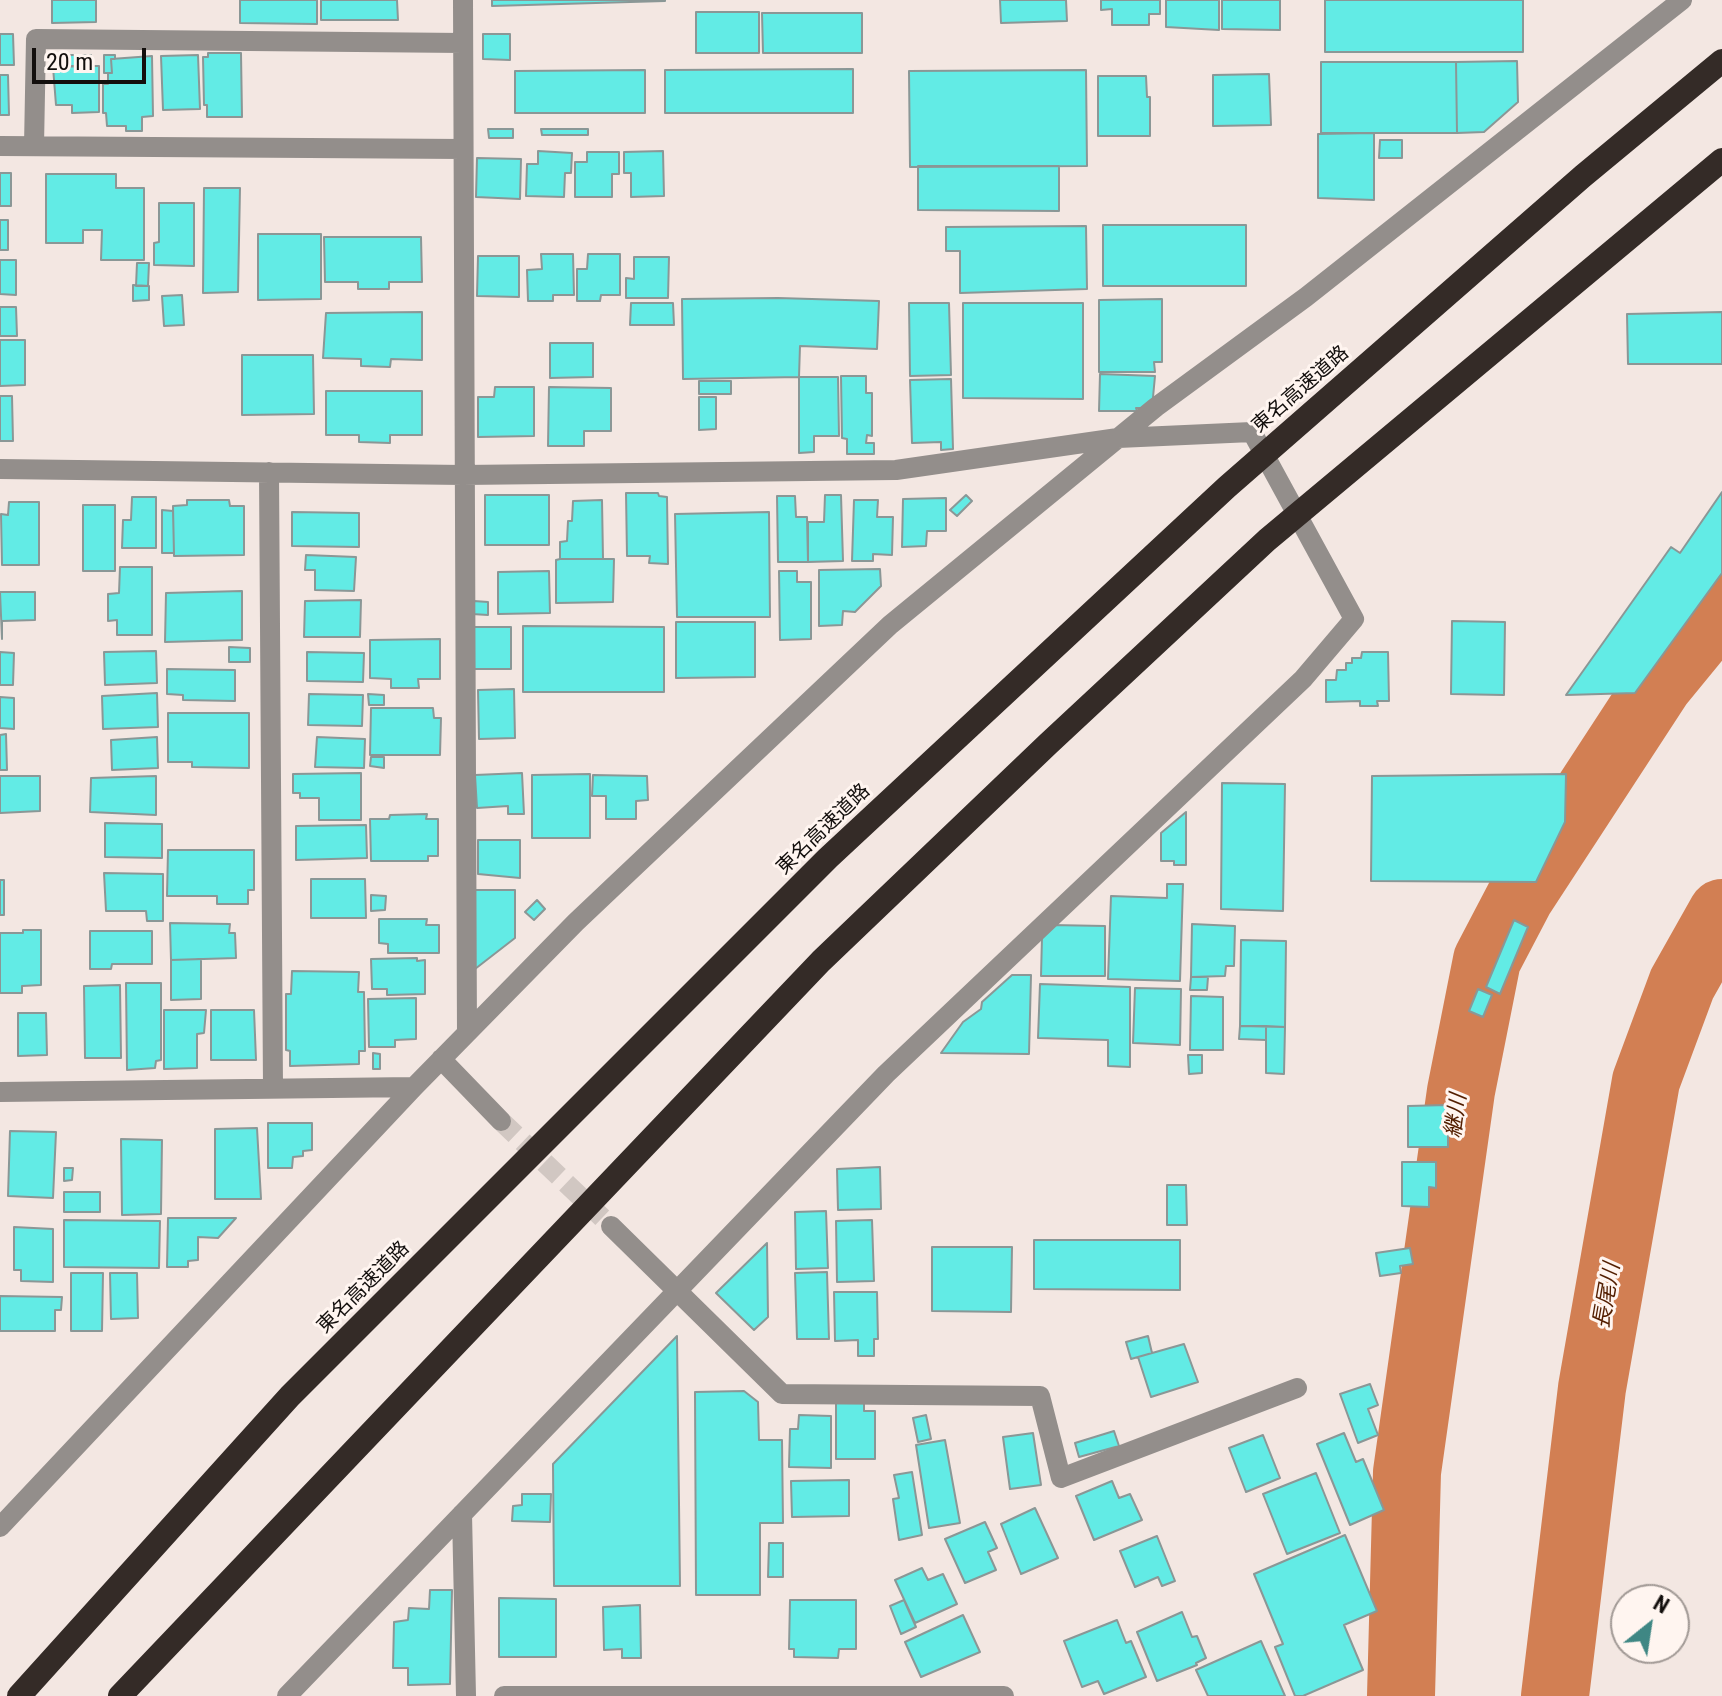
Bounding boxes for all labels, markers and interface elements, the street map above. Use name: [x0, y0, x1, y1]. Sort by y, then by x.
scale bar: [36, 32, 150, 82]
text: 20 m: [46, 48, 93, 76]
street label: 東名高速道路: [1248, 342, 1354, 438]
street label: 東名高速道路: [773, 780, 875, 880]
water label: 継川: [1441, 1092, 1473, 1140]
street label: 東名高速道路: [313, 1237, 415, 1339]
water label: 長尾川: [1589, 1261, 1627, 1331]
north arrow: [1610, 1584, 1690, 1664]
text: N: [1649, 1590, 1673, 1619]

